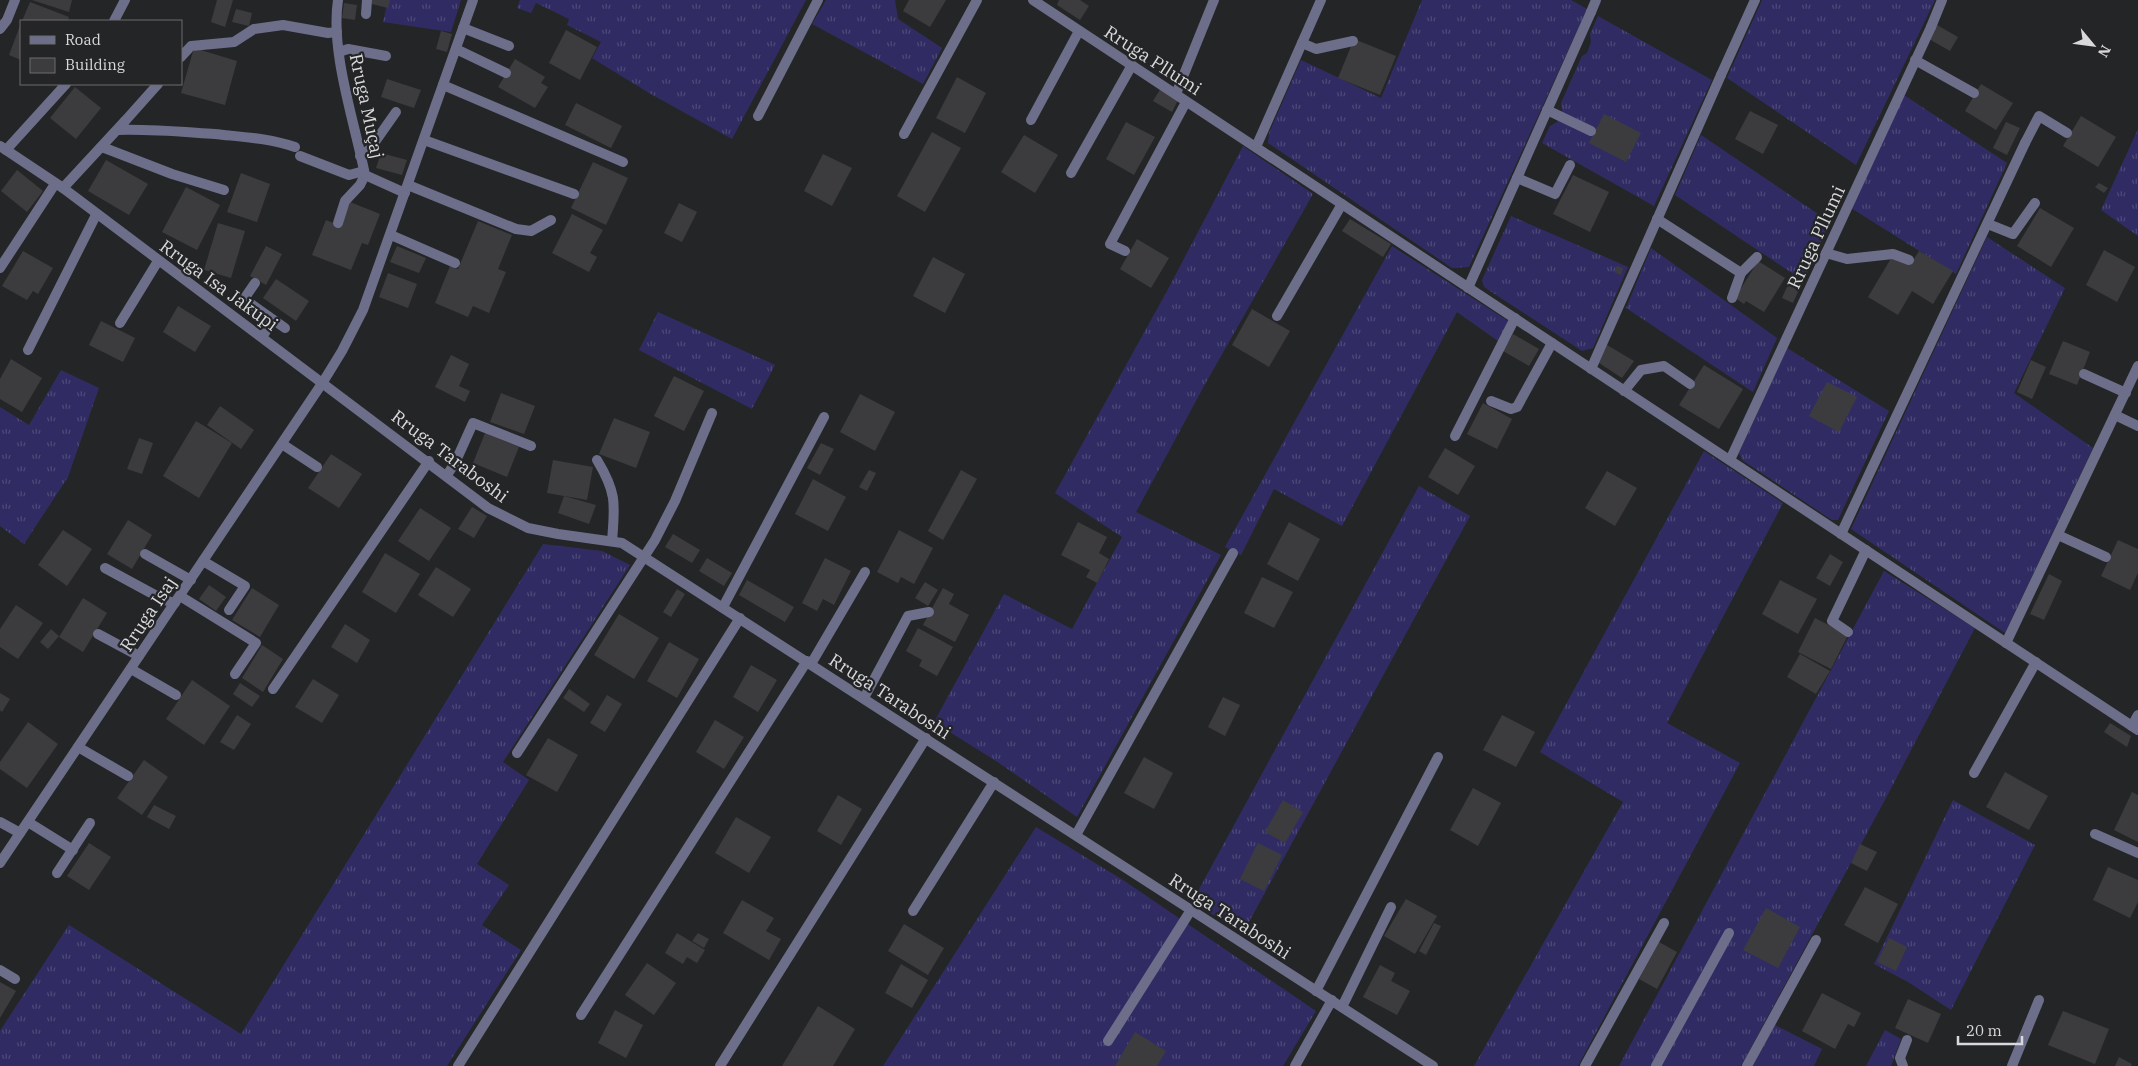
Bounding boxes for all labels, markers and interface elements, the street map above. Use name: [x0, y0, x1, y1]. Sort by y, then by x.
legend: [20, 20, 182, 85]
street label: Rruga Pllumi: [1100, 20, 1206, 100]
north arrow: [2068, 20, 2118, 70]
text: Road: [65, 30, 101, 49]
text: N: [2094, 42, 2115, 61]
street label: Rruga Muçaj: [345, 51, 389, 161]
text: Building: [65, 55, 125, 74]
street label: Rruga Pllumi: [1782, 181, 1850, 292]
street label: Rruga Isa Jakupi: [155, 234, 283, 336]
street label: Rruga Taraboshi: [387, 405, 513, 508]
street label: Rruga Isaj: [115, 572, 181, 656]
street label: Rruga Taraboshi: [825, 648, 955, 744]
street label: Rruga Taraboshi: [1165, 868, 1295, 964]
scale bar: [1958, 1014, 2022, 1046]
text: 20 m: [1966, 1021, 2002, 1040]

